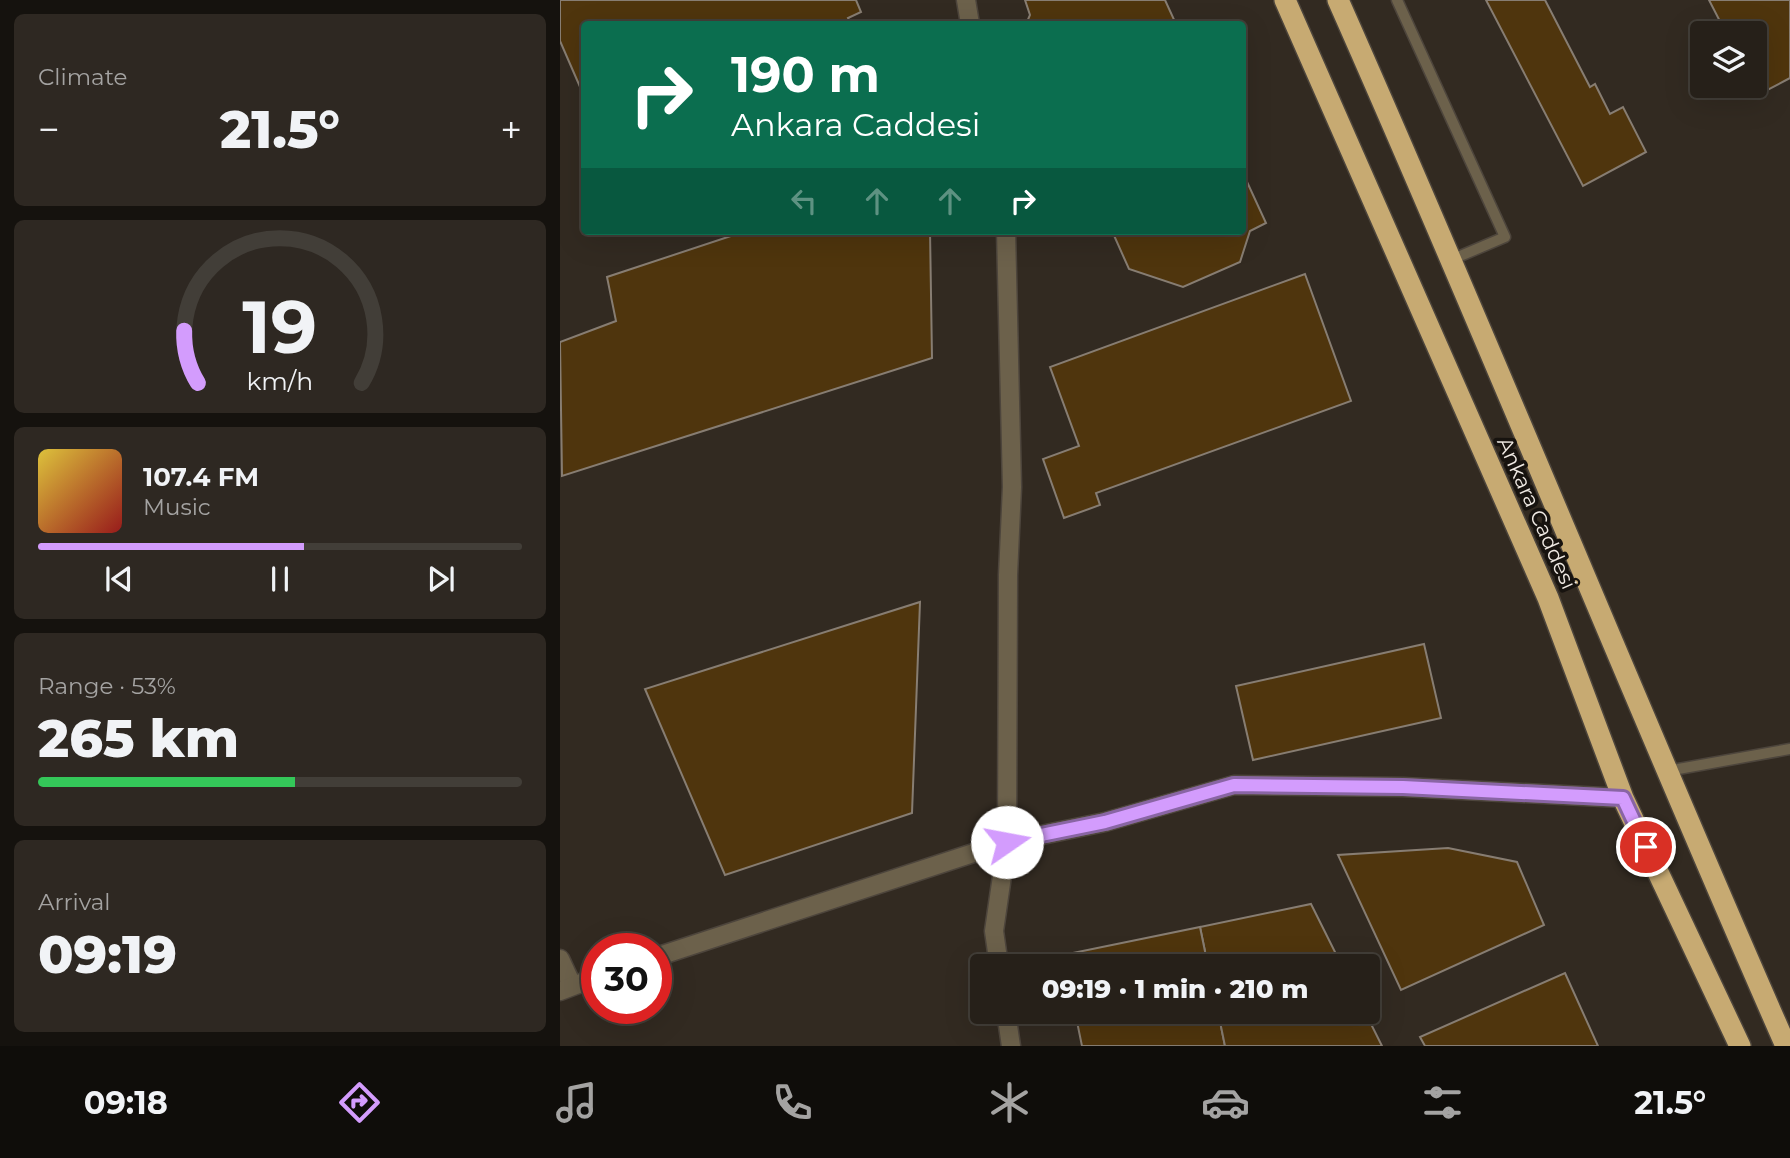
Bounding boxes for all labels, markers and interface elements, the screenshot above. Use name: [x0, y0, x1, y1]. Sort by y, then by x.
map controls: [1690, 21, 1767, 98]
button: layers: [1690, 21, 1767, 98]
text: 190 m: [731, 45, 880, 104]
icon: right: [616, 49, 707, 140]
text: Climate: [38, 63, 127, 91]
text: 21.5°: [220, 98, 340, 161]
text: Ankara Caddesi: [731, 105, 980, 144]
text: −: [38, 106, 60, 153]
text: +: [500, 106, 522, 153]
icon: left: [785, 182, 823, 220]
icon: ahead: [858, 182, 896, 220]
icon: ahead: [931, 182, 969, 220]
icon: right: [1004, 182, 1042, 220]
text: 19: [243, 283, 317, 371]
text: km/h: [247, 365, 313, 395]
street label: Ankara Caddesi: [1492, 433, 1582, 593]
text: 107.4 FM: [143, 461, 259, 493]
text: Music: [143, 493, 211, 521]
icon: previous: [100, 560, 138, 598]
icon: pause: [261, 560, 299, 598]
icon: next: [422, 560, 460, 598]
text: Range · 53%: [38, 672, 176, 700]
text: 265 km: [38, 707, 239, 770]
position arrow: [970, 805, 1044, 879]
pin: [1616, 817, 1676, 877]
icon: arrive: [1627, 828, 1665, 866]
text: Arrival: [38, 888, 111, 916]
text: 09:19: [38, 923, 177, 986]
speed limit sign: 30: [581, 933, 672, 1024]
text: 09:19 · 1 min · 210 m: [1042, 973, 1308, 1005]
icon: directions: [335, 1078, 384, 1127]
icon: music: [552, 1078, 601, 1127]
icon: phone: [768, 1078, 817, 1127]
icon: climate: [985, 1078, 1034, 1127]
icon: car: [1201, 1078, 1250, 1127]
icon: filters: [1418, 1078, 1467, 1127]
text: 09:18: [84, 1083, 168, 1122]
text: 21.5°: [1634, 1083, 1706, 1122]

